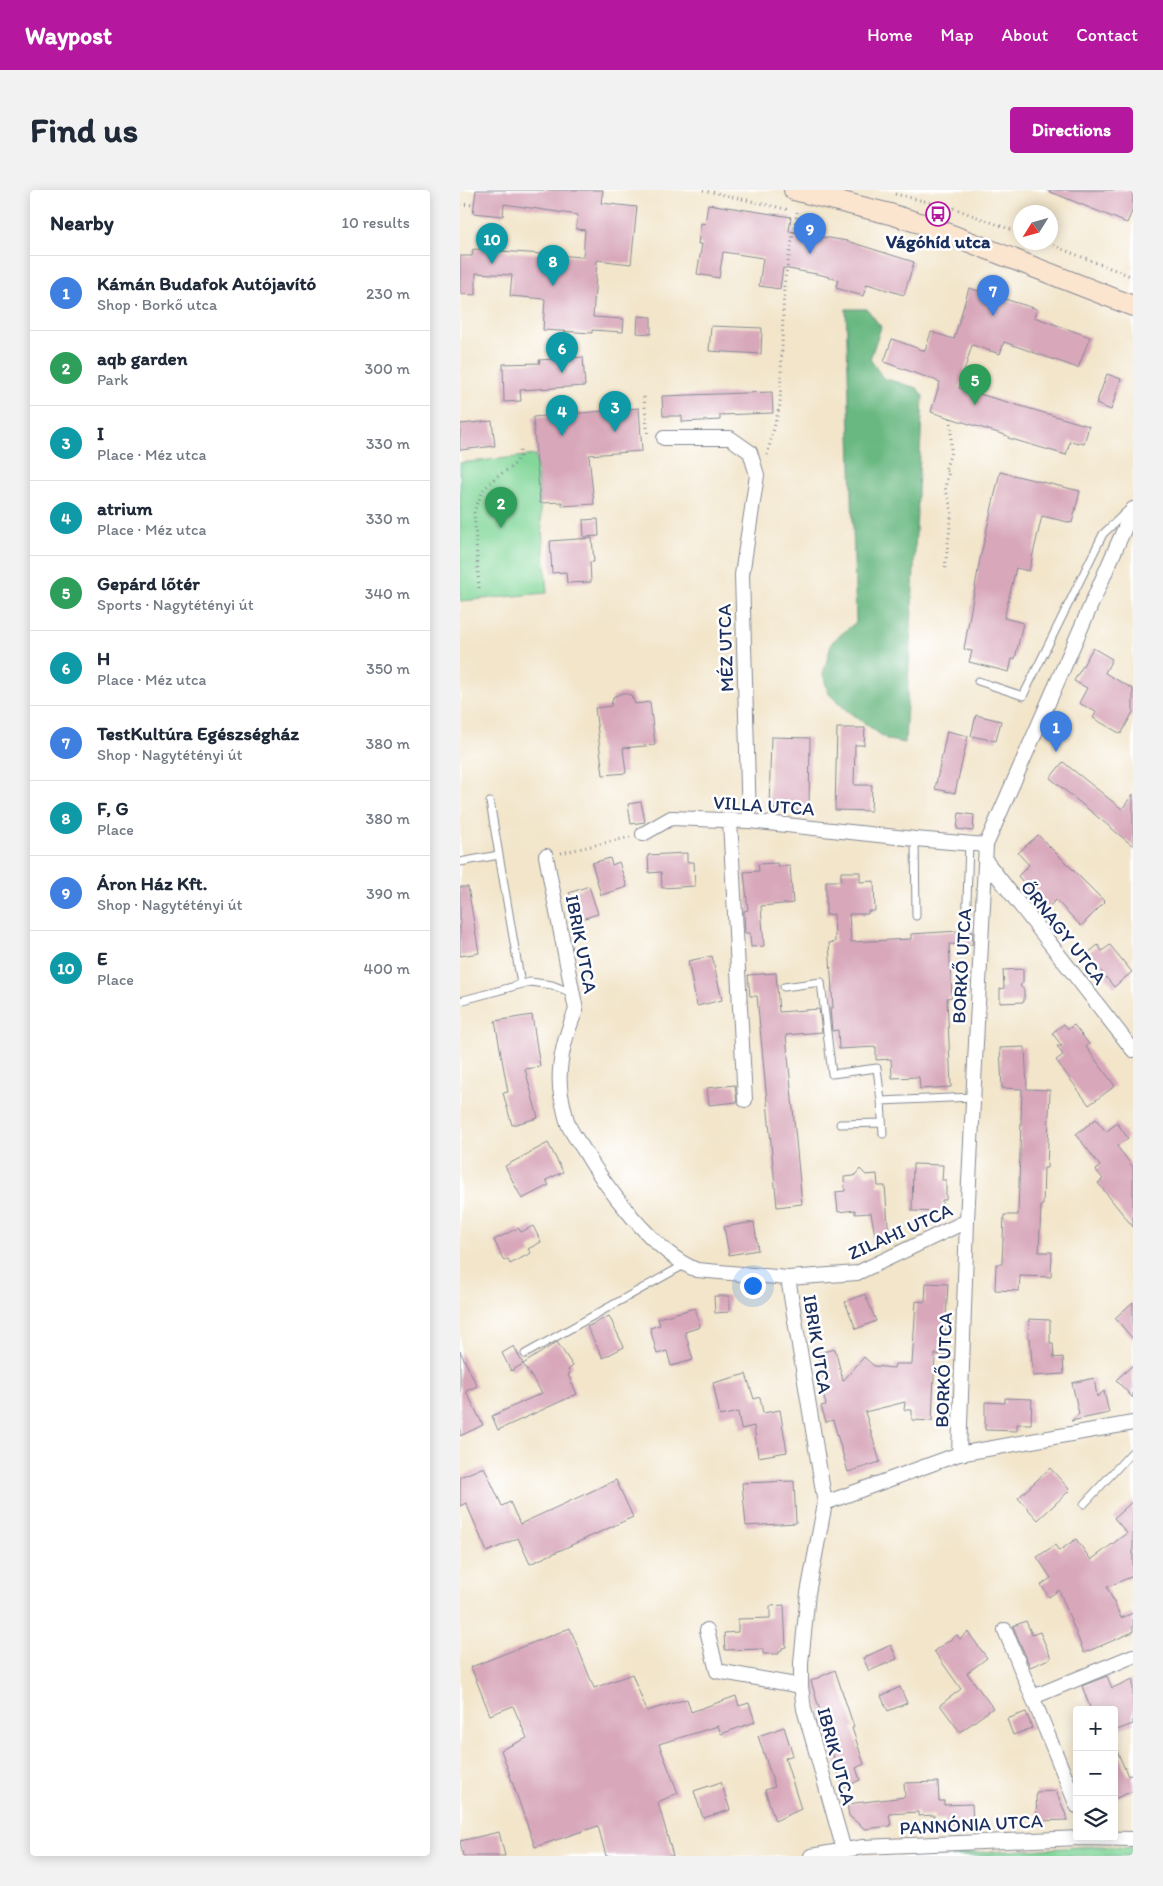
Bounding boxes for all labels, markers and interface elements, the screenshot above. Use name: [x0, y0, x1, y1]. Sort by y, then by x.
text: Waypost: [25, 21, 112, 50]
text: Home: [867, 24, 913, 46]
text: Map: [941, 24, 974, 46]
text: About: [1002, 24, 1048, 46]
text: Contact: [1076, 24, 1138, 46]
button: Directions: [1010, 107, 1133, 153]
text: Find us: [30, 109, 138, 151]
bus stop icon: Vágóhíd utca: [925, 201, 951, 227]
north arrow: [1013, 205, 1058, 250]
text: Nearby: [50, 210, 114, 235]
text: 10 results: [342, 213, 410, 232]
pin: 9: [794, 213, 826, 254]
pin: 10: [476, 223, 508, 264]
place label: Vágóhíd utca: [886, 230, 991, 253]
pin: 8: [537, 245, 569, 286]
text: Kámán Budafok Autójavító: [97, 272, 316, 295]
pin: 7: [977, 275, 1009, 316]
text: 1: [62, 284, 70, 303]
text: 230 m: [366, 284, 410, 303]
text: Shop · Borkő utca: [97, 295, 217, 314]
pin: 6: [546, 332, 578, 373]
text: aqb garden: [97, 347, 188, 370]
text: 2: [62, 359, 70, 378]
text: 300 m: [365, 359, 410, 378]
pin: 5: [959, 364, 991, 405]
text: Park: [97, 370, 128, 389]
pin: 3: [599, 391, 631, 432]
pin: 4: [546, 395, 578, 436]
text: I: [97, 422, 104, 445]
text: 3: [62, 434, 70, 453]
text: 330 m: [366, 434, 410, 453]
text: Place · Méz utca: [97, 445, 206, 464]
pin: 2: [485, 487, 517, 528]
text: atrium: [97, 497, 153, 520]
text: 4: [61, 509, 71, 528]
text: 330 m: [366, 509, 410, 528]
text: Place · Méz utca: [97, 520, 206, 539]
text: Gepárd lőtér: [97, 572, 200, 595]
text: 5: [62, 584, 70, 603]
text: 340 m: [365, 584, 410, 603]
text: Sports · Nagytétényi út: [97, 595, 254, 614]
street label: MÉZ UTCA: [712, 604, 739, 692]
text: H: [97, 647, 110, 670]
text: 6: [62, 659, 70, 678]
text: 350 m: [366, 659, 410, 678]
text: Place · Méz utca: [97, 670, 206, 689]
pin: 1: [1040, 711, 1072, 752]
text: TestKultúra Egészségház: [97, 722, 299, 745]
text: 7: [62, 734, 70, 753]
text: 380 m: [366, 734, 410, 753]
text: Shop · Nagytétényi út: [97, 745, 243, 764]
street label: VILLA UTCA: [713, 790, 815, 821]
text: F, G: [97, 797, 129, 820]
text: 8: [62, 809, 70, 828]
text: 380 m: [366, 809, 410, 828]
text: Place: [97, 820, 134, 839]
text: Áron Ház Kft.: [97, 872, 208, 895]
street label: ŐRNAGY UTCA: [1016, 876, 1111, 989]
text: 9: [62, 884, 70, 903]
text: 390 m: [366, 884, 410, 903]
street label: IBRIK UTCA: [561, 893, 602, 995]
text: Shop · Nagytétényi út: [97, 895, 243, 914]
street label: BORKŐ UTCA: [947, 908, 976, 1024]
text: E: [97, 947, 108, 970]
text: 10: [57, 959, 75, 978]
text: 400 m: [364, 959, 410, 978]
text: Place: [97, 970, 134, 989]
street label: ZILAHI UTCA: [844, 1198, 956, 1265]
your location: [740, 1273, 766, 1299]
street label: IBRIK UTCA: [798, 1293, 837, 1395]
street label: BORKŐ UTCA: [930, 1312, 957, 1428]
street label: IBRIK UTCA: [812, 1705, 861, 1807]
map controls: [1073, 1706, 1118, 1841]
button: +: [1073, 1706, 1118, 1751]
button: −: [1073, 1751, 1118, 1796]
button: layers: [1073, 1796, 1118, 1841]
street label: PANNÓNIA UTCA: [899, 1809, 1043, 1840]

